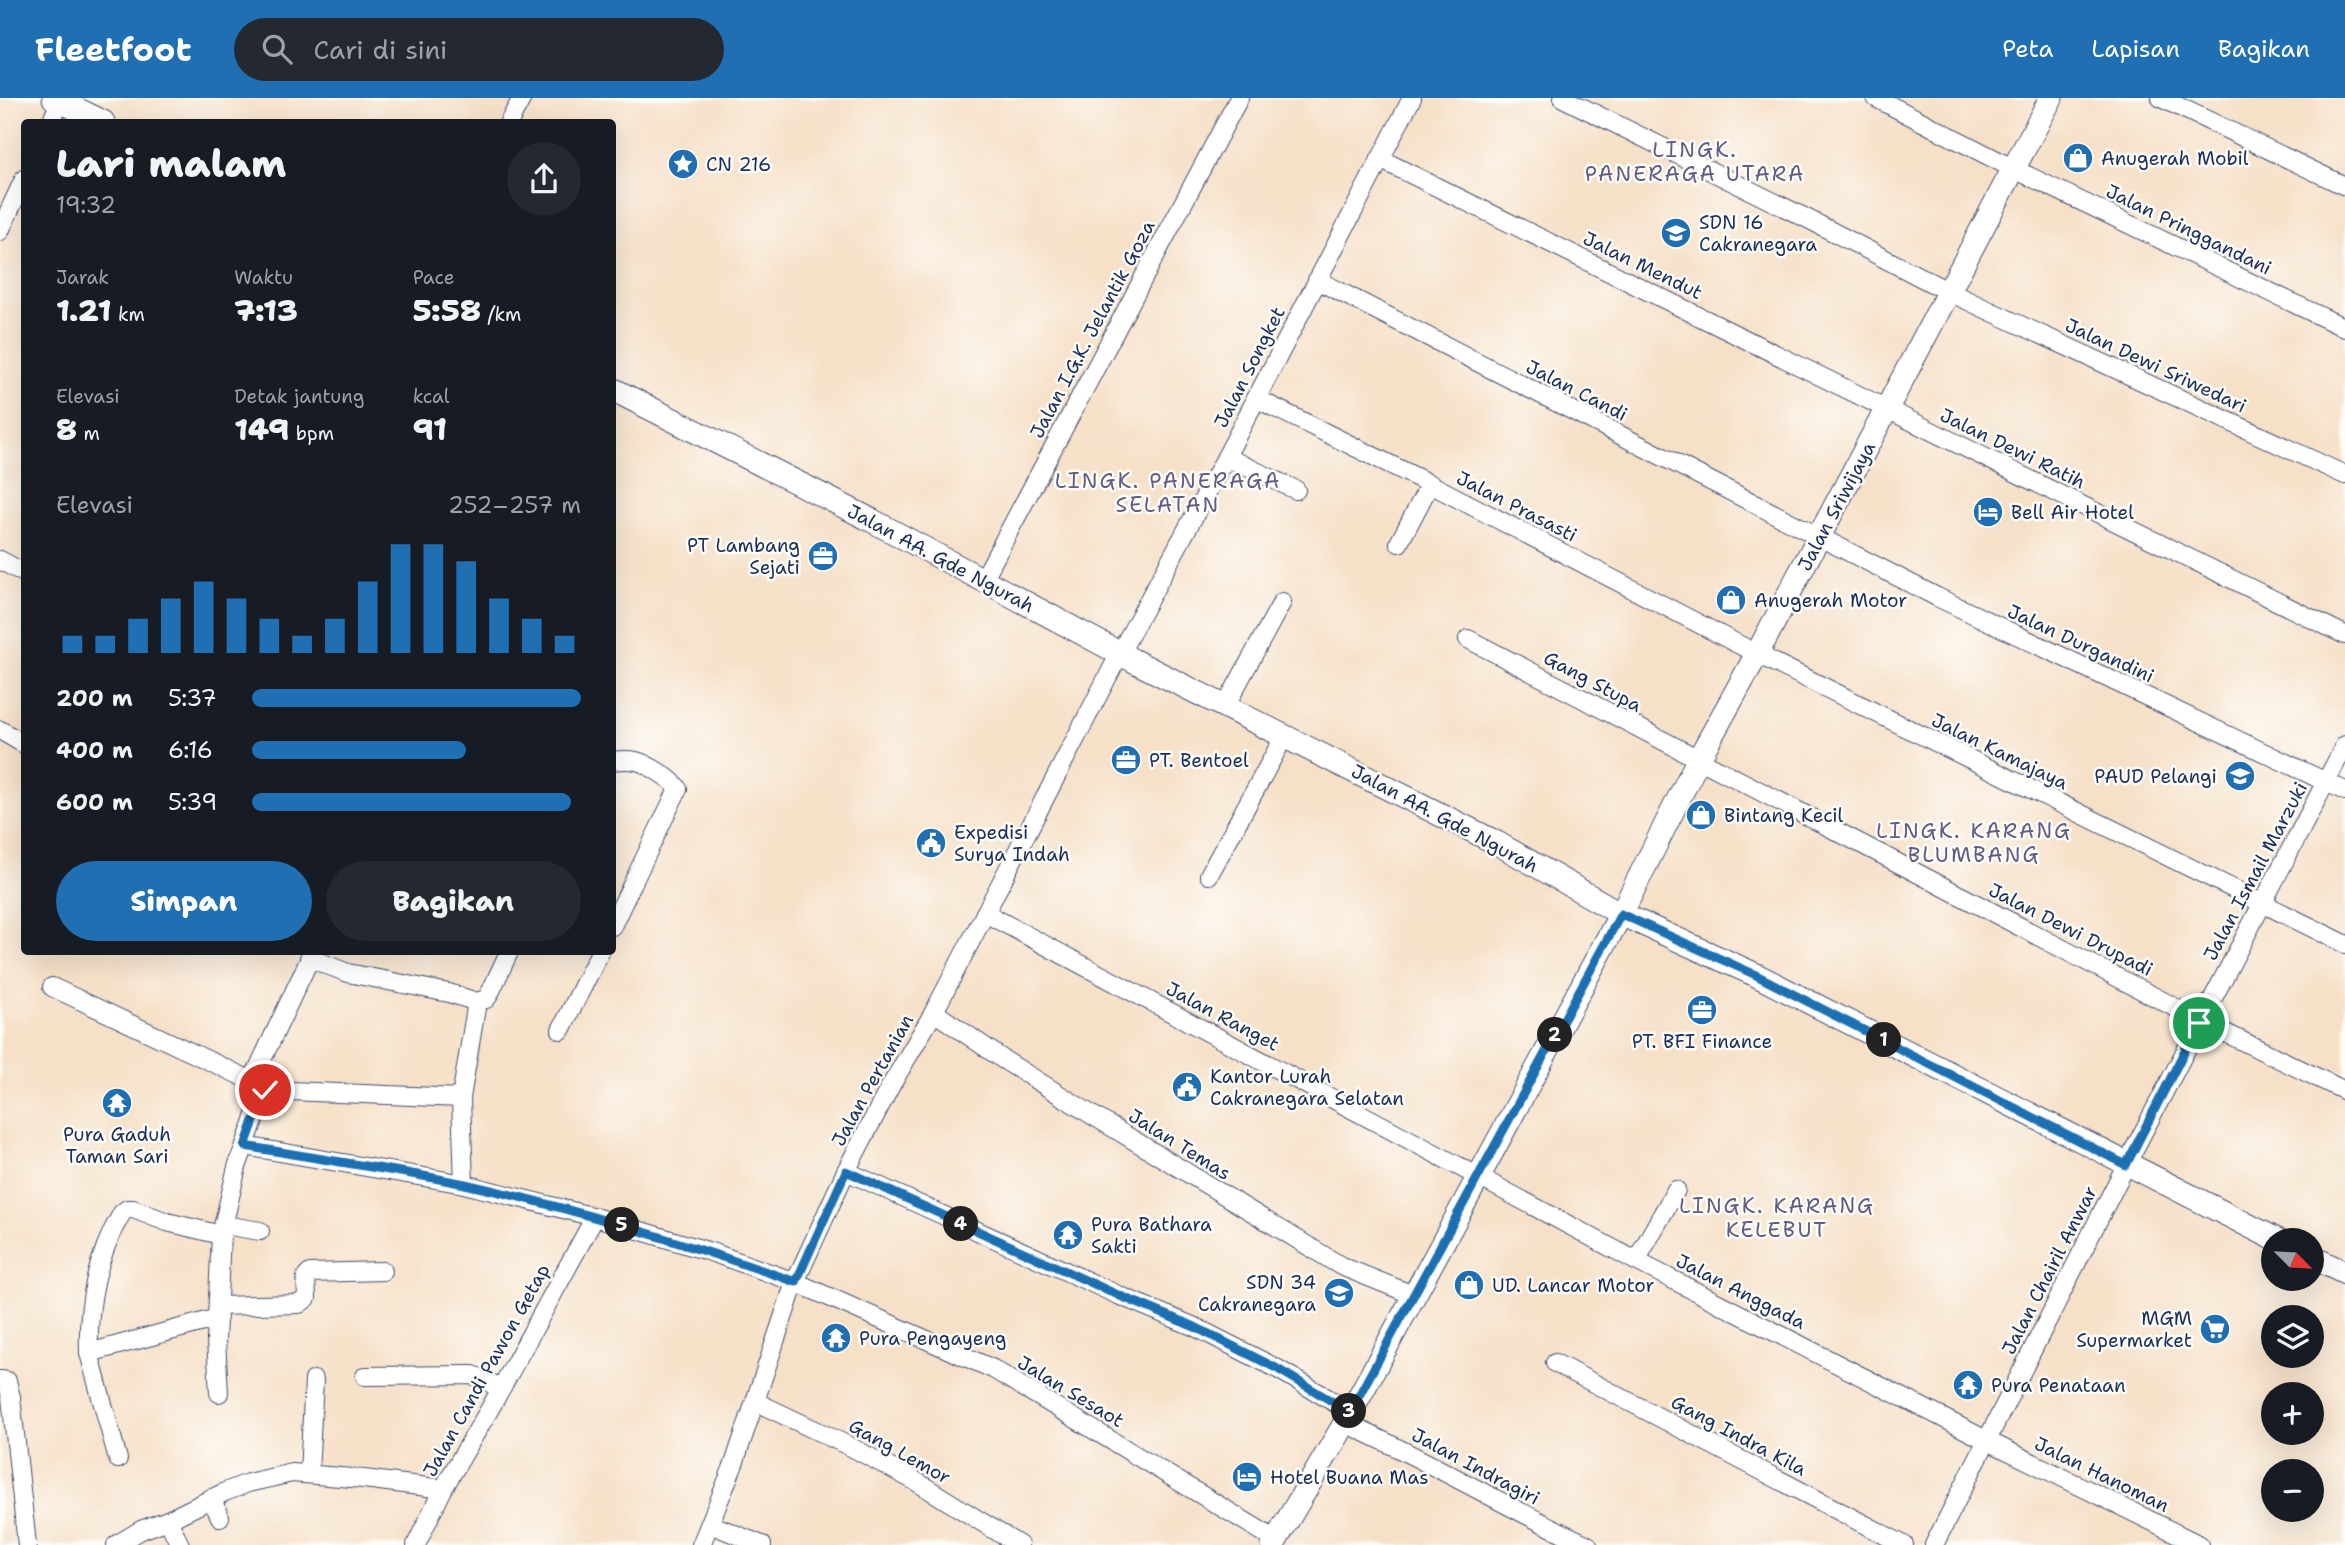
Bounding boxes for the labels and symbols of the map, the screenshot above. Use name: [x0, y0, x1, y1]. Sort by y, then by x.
district label: LINGK. PANERAGA UTARA: [1585, 136, 1805, 188]
shop icon: Anugerah Mobil: [2061, 141, 2095, 175]
place label: Anugerah Mobil: [2101, 146, 2249, 171]
place icon: CN 216: [666, 147, 700, 181]
place label: CN 216: [706, 152, 771, 177]
street label: Jalan Pringgandani: [2102, 178, 2276, 280]
place label: SDN 16 Cakranegara: [1699, 210, 1817, 257]
street label: Jalan I.G.K. Jelantik Goza: [1024, 216, 1161, 443]
school or university icon: SDN 16 Cakranegara: [1659, 216, 1693, 250]
street label: Jalan Mendut: [1579, 226, 1707, 305]
street label: Jalan Songket: [1208, 303, 1291, 432]
street label: Jalan Dewi Sriwedari: [2061, 312, 2250, 418]
street label: Jalan Candi: [1522, 354, 1632, 427]
street label: Jalan Dewi Ratih: [1936, 402, 2090, 494]
street label: Jalan Sriwijaya: [1792, 437, 1881, 575]
street label: Jalan Prasasti: [1452, 465, 1581, 548]
district label: LINGK. PANERAGA SELATAN: [1055, 467, 1281, 519]
hotel icon: Bell Air Hotel: [1971, 495, 2005, 529]
street label: Jalan AA. Gde Ngurah: [843, 499, 1039, 618]
place label: Bell Air Hotel: [2011, 500, 2134, 525]
place label: PT Lambang Sejati: [687, 533, 800, 580]
office icon: PT Lambang Sejati: [806, 539, 840, 573]
shop icon: Anugerah Motor: [1714, 583, 1748, 617]
place label: Anugerah Motor: [1754, 588, 1907, 613]
street label: Jalan Durgandini: [2003, 599, 2158, 688]
street label: Gang Stupa: [1539, 645, 1646, 718]
street label: Jalan Kamajaya: [1927, 708, 2072, 795]
office icon: PT. Bentoel: [1109, 743, 1143, 777]
place label: PT. Bentoel: [1149, 748, 1249, 773]
street label: Jalan AA. Gde Ngurah: [1347, 759, 1543, 878]
school or university icon: PAUD Pelangi: [2223, 759, 2257, 793]
place label: PAUD Pelangi: [2094, 764, 2217, 789]
street label: Jalan Ismail Marzuki: [2198, 778, 2313, 965]
shop icon: Bintang Kecil: [1684, 798, 1718, 832]
place label: Bintang Kecil: [1724, 803, 1844, 828]
district label: LINGK. KARANG BLUMBANG: [1876, 817, 2072, 869]
place label: Expedisi Surya Indah: [954, 820, 1070, 867]
public building icon: Expedisi Surya Indah: [914, 826, 948, 860]
street label: Jalan Dewi Drupadi: [1984, 877, 2157, 982]
street label: Jalan Ranget: [1162, 976, 1284, 1057]
office icon: PT. BFI Finance: [1685, 993, 1719, 1027]
pin: [2169, 993, 2229, 1053]
street label: Jalan Pertanian: [826, 1010, 919, 1151]
pin: 2: [1538, 1018, 1572, 1052]
pin: 1: [1867, 1023, 1902, 1058]
place label: PT. BFI Finance: [1632, 1029, 1772, 1054]
pin: [235, 1060, 295, 1120]
place label: Kantor Lurah Cakranegara Selatan: [1210, 1064, 1404, 1111]
public building icon: Kantor Lurah Cakranegara Selatan: [1170, 1070, 1204, 1104]
temple icon: Pura Gaduh Taman Sari: [100, 1086, 134, 1120]
street label: Jalan Temas: [1124, 1103, 1236, 1186]
place label: Pura Gaduh Taman Sari: [63, 1122, 171, 1169]
street label: Jalan Chairil Anwar: [1996, 1182, 2103, 1359]
district label: LINGK. KARANG KELEBUT: [1679, 1192, 1875, 1244]
pin: 4: [944, 1206, 978, 1242]
pin: 5: [604, 1208, 640, 1242]
place label: Pura Bathara Sakti: [1091, 1212, 1212, 1259]
temple icon: Pura Bathara Sakti: [1051, 1218, 1085, 1252]
north arrow: [2261, 1228, 2324, 1292]
street label: Jalan Anggada: [1672, 1248, 1810, 1335]
street label: Jalan Candi Pawon Getap: [417, 1259, 555, 1481]
shop icon: UD. Lancar Motor: [1452, 1268, 1486, 1302]
place label: SDN 34 Cakranegara: [1198, 1270, 1316, 1317]
place label: UD. Lancar Motor: [1492, 1273, 1655, 1298]
school or university icon: SDN 34 Cakranegara: [1322, 1276, 1356, 1310]
place label: MGM Supermarket: [2076, 1306, 2192, 1353]
supermarket icon: MGM Supermarket: [2198, 1312, 2232, 1346]
temple icon: Pura Pengayeng: [819, 1321, 853, 1355]
place label: Pura Pengayeng: [859, 1326, 1007, 1351]
street label: Jalan Sesaot: [1013, 1350, 1129, 1433]
temple icon: Pura Penataan: [1951, 1368, 1985, 1402]
place label: Pura Penataan: [1991, 1373, 2126, 1398]
street label: Gang Indra Kila: [1667, 1389, 1811, 1482]
pin: 3: [1332, 1394, 1366, 1428]
street label: Gang Lemor: [844, 1413, 955, 1490]
street label: Jalan Indragiri: [1407, 1422, 1544, 1511]
street label: Jalan Hanoman: [2030, 1431, 2173, 1518]
hotel icon: Hotel Buana Mas: [1230, 1460, 1264, 1494]
place label: Hotel Buana Mas: [1270, 1465, 1429, 1490]

